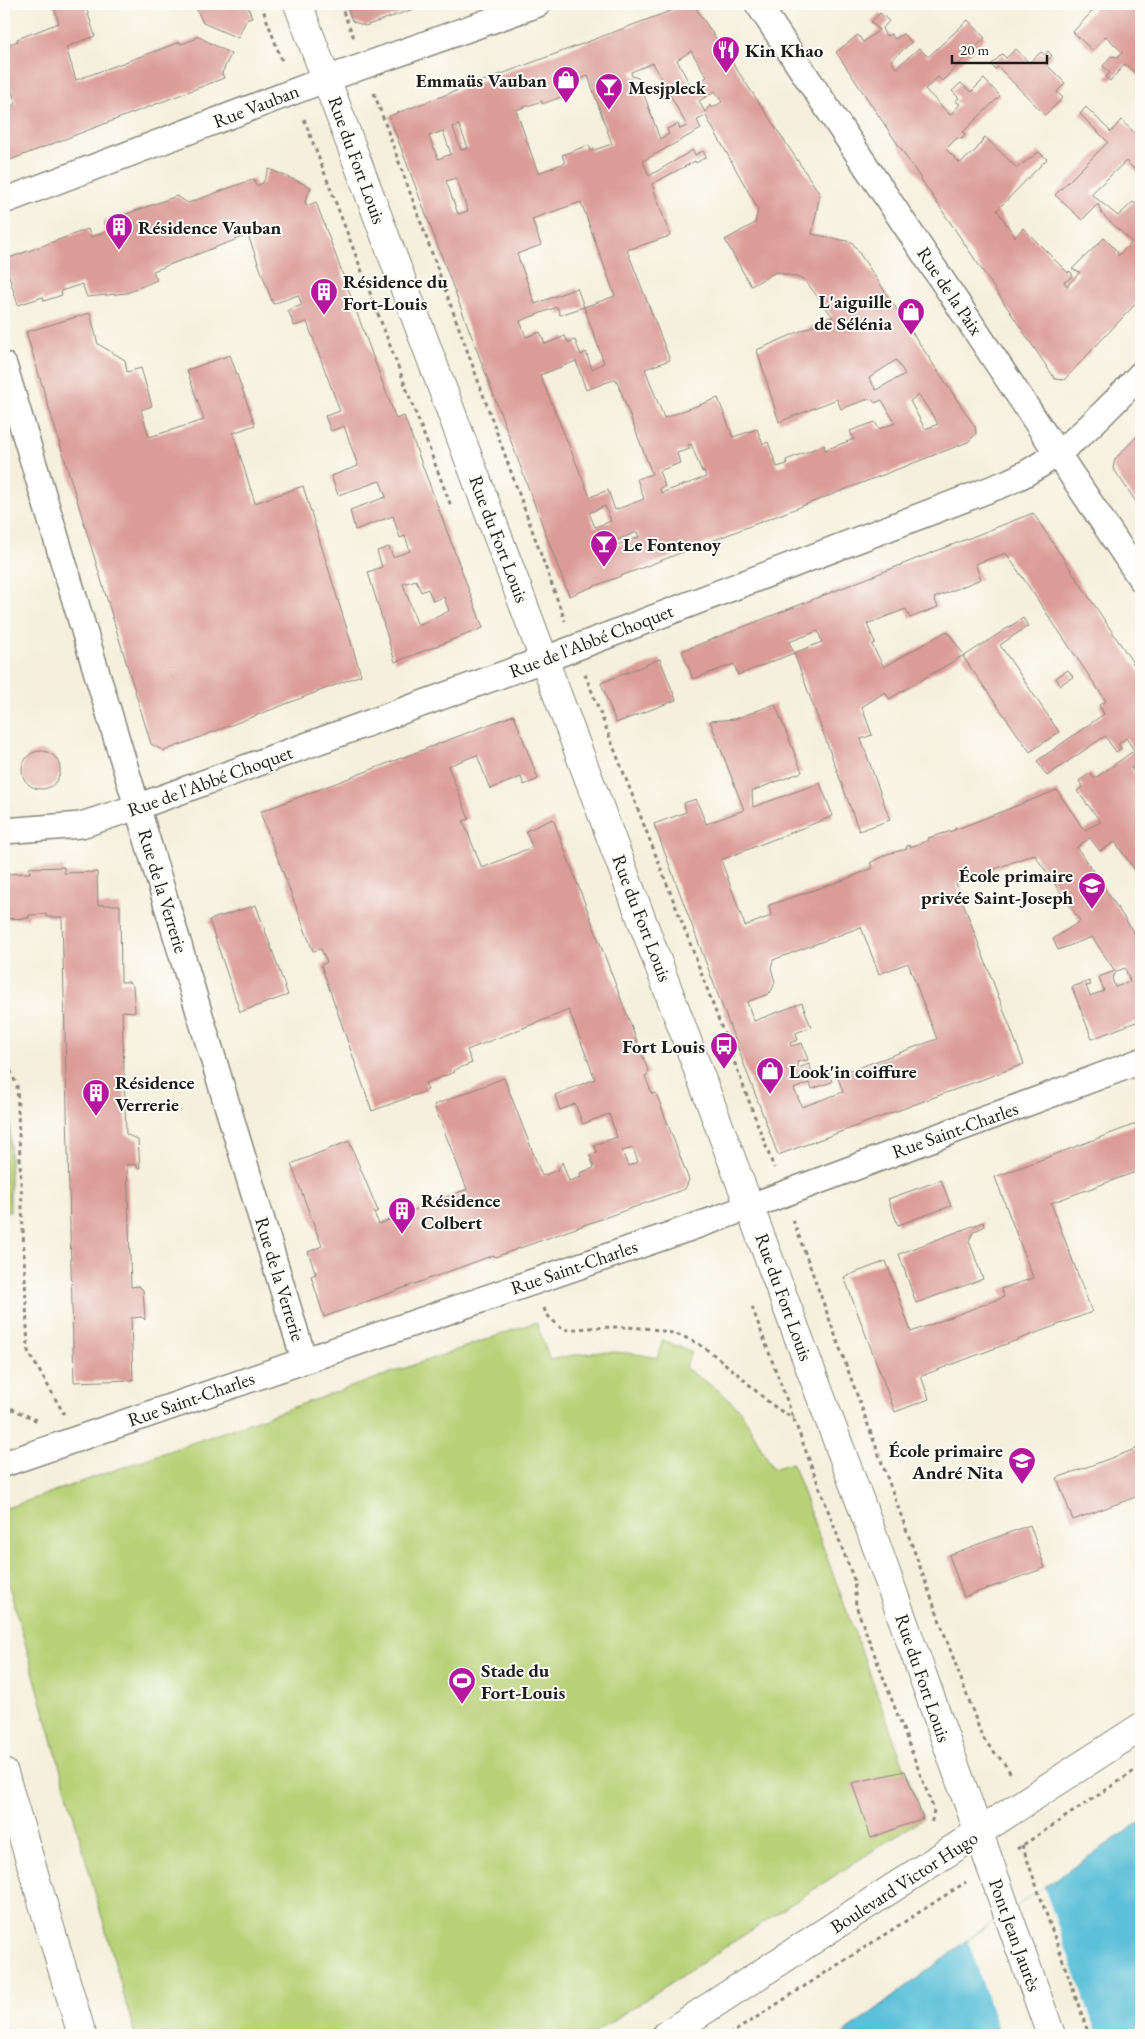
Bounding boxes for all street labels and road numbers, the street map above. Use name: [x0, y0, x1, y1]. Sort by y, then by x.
street label: Rue Vauban: [209, 78, 303, 134]
street label: Rue du Fort Louis: [322, 93, 392, 227]
street label: Rue de la Paix: [911, 242, 989, 341]
street label: Rue du Fort Louis: [463, 472, 535, 606]
street label: Rue de l'Abbé Choquet: [505, 598, 677, 684]
street label: Rue de l'Abbé Choquet: [124, 740, 296, 822]
street label: Rue de la Verrerie: [132, 826, 194, 956]
street label: Rue du Fort Louis: [606, 851, 678, 985]
street label: Rue Saint-Charles: [889, 1096, 1021, 1164]
street label: Rue de la Verrerie: [249, 1214, 311, 1344]
street label: Rue du Fort Louis: [749, 1230, 819, 1364]
street label: Rue Saint-Charles: [507, 1234, 641, 1300]
street label: Rue Saint-Charles: [124, 1366, 258, 1432]
street label: Rue du Fort Louis: [889, 1610, 957, 1746]
street label: Boulevard Victor Hugo: [825, 1825, 983, 1939]
street label: Pont Jean Jaurès: [983, 1875, 1047, 1995]

